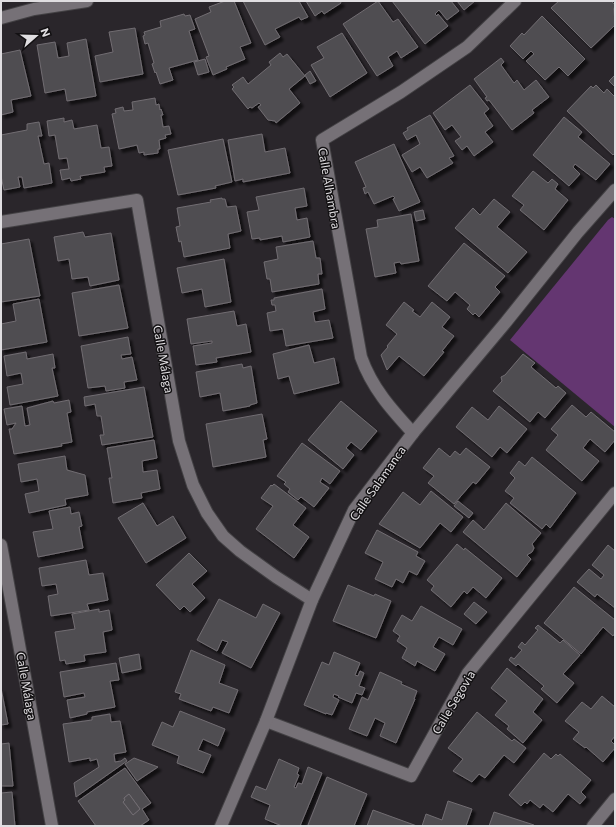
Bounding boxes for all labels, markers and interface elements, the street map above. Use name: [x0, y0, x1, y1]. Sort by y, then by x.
north arrow: [16, 16, 56, 56]
text: N: [38, 26, 53, 39]
street label: Calle Alhambra: [316, 146, 344, 230]
street label: Calle Málaga: [151, 324, 177, 394]
street label: Calle Salamanca: [346, 443, 408, 523]
street label: Calle Málaga: [14, 651, 40, 721]
street label: Calle Segovia: [429, 668, 477, 736]

